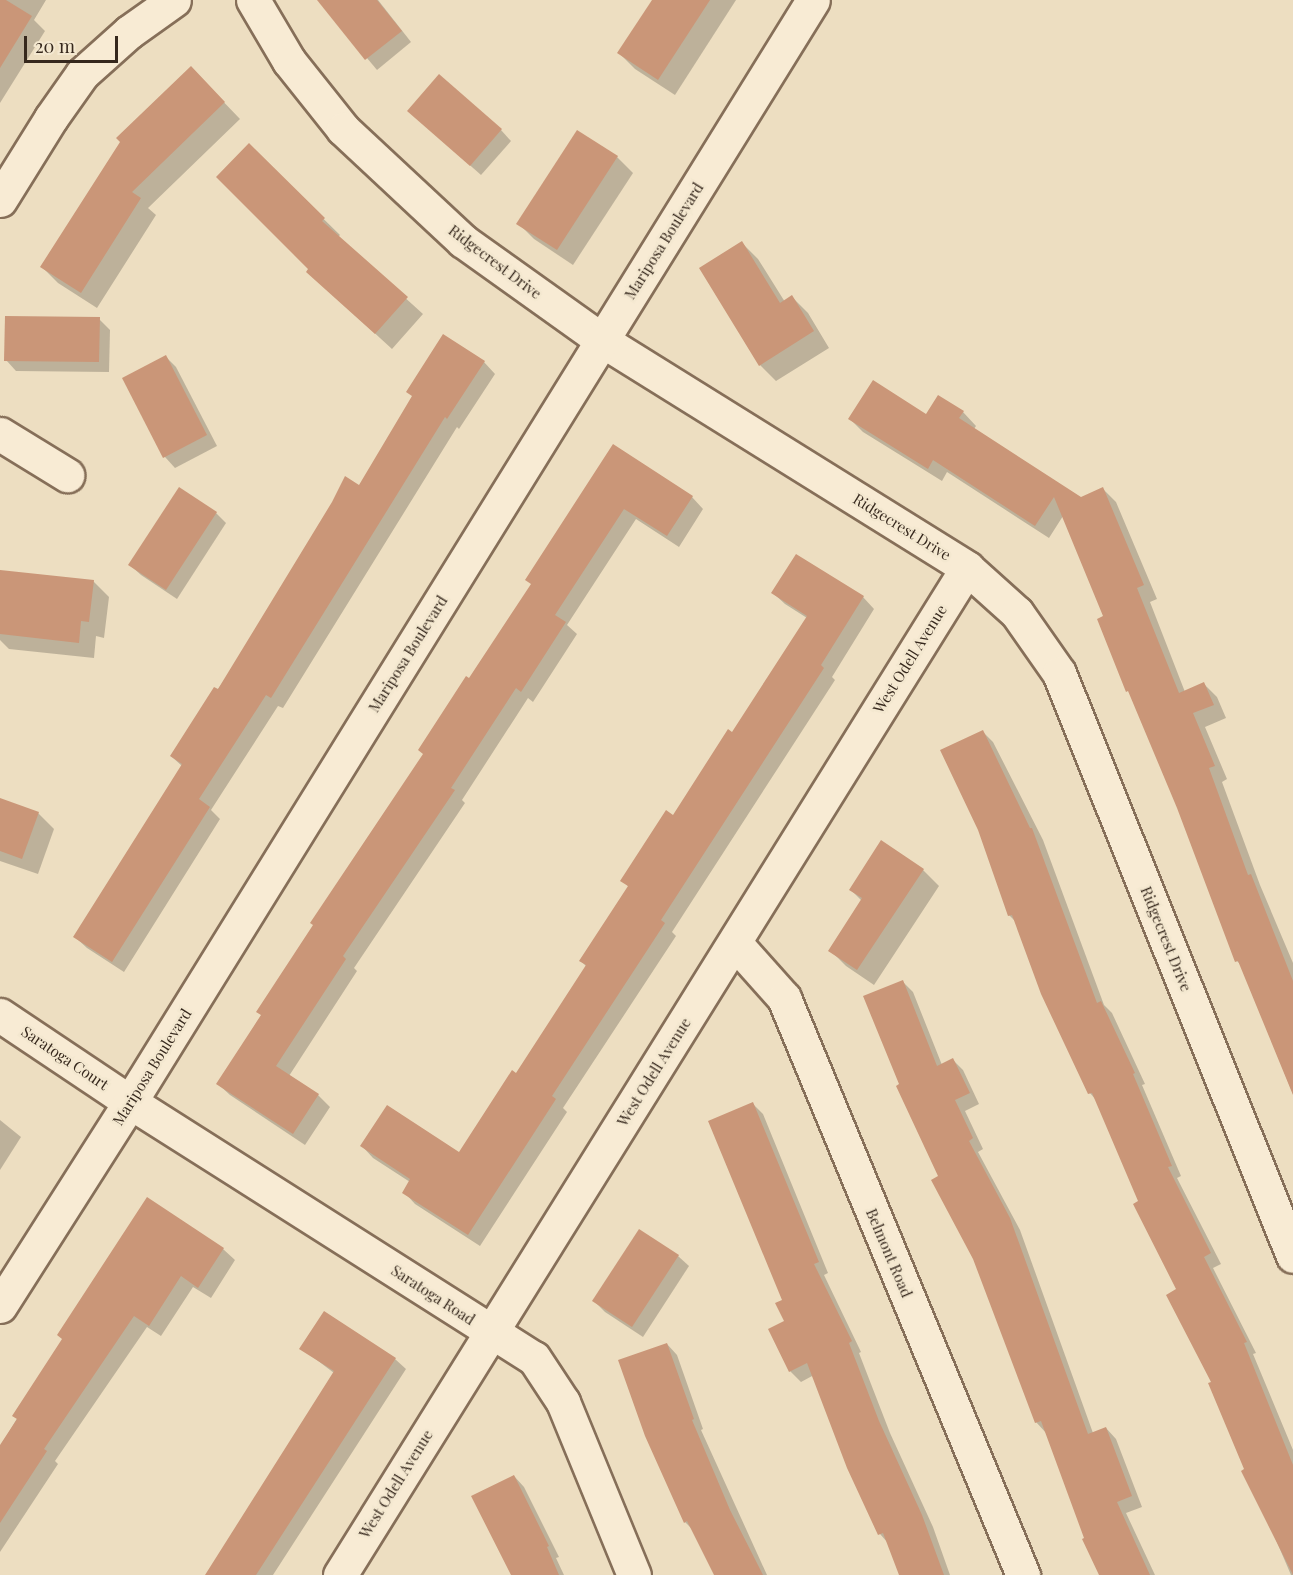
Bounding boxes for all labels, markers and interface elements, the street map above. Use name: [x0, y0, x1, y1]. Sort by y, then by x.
scale bar: [27, 24, 122, 62]
text: 20 m: [35, 34, 75, 58]
street label: Mariposa Boulevard: [621, 179, 707, 303]
street label: Ridgecrest Drive: [445, 221, 545, 303]
street label: Ridgecrest Drive: [850, 490, 954, 564]
street label: Mariposa Boulevard: [365, 592, 451, 716]
street label: West Odell Avenue: [869, 601, 951, 717]
street label: Ridgecrest Drive: [1137, 884, 1195, 994]
street label: Mariposa Boulevard: [109, 1005, 195, 1129]
street label: West Odell Avenue: [613, 1014, 695, 1130]
street label: Saratoga Court: [18, 1022, 112, 1094]
street label: Belmont Road: [862, 1206, 916, 1300]
street label: Saratoga Road: [388, 1261, 478, 1329]
street label: West Odell Avenue: [355, 1426, 437, 1542]

